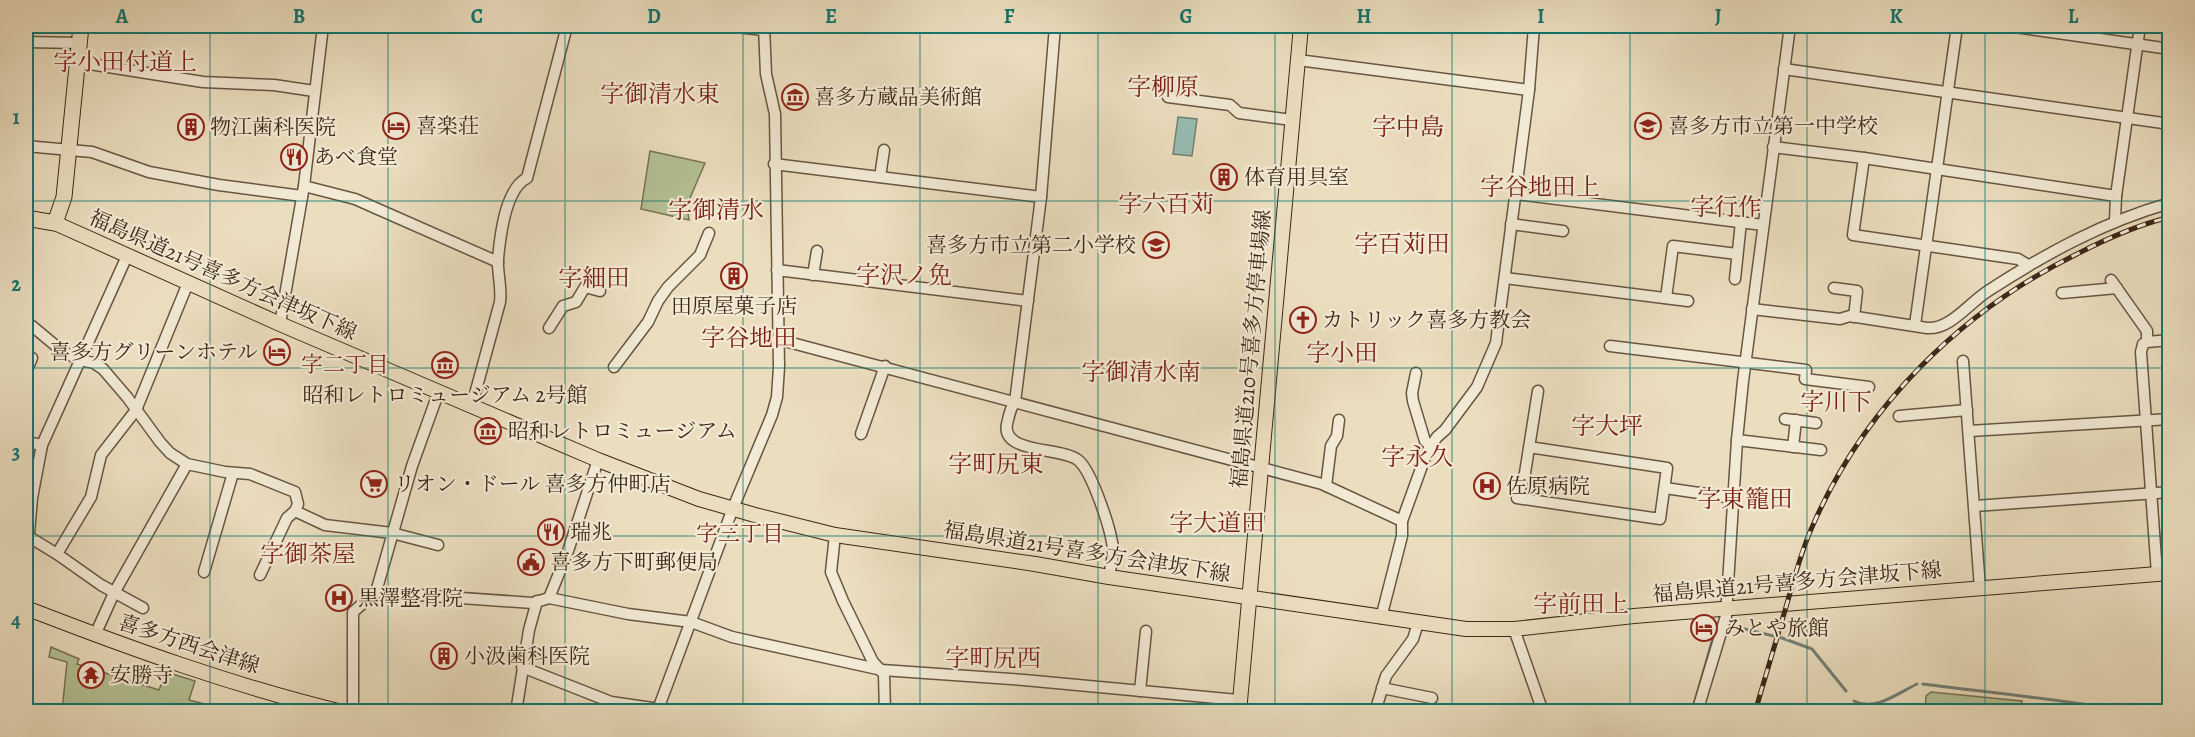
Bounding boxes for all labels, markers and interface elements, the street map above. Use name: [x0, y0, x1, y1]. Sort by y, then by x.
text: A: [115, 3, 129, 30]
text: B: [293, 3, 305, 30]
text: C: [471, 3, 483, 30]
text: D: [647, 3, 661, 30]
text: E: [825, 3, 837, 30]
text: F: [1004, 3, 1015, 30]
text: G: [1179, 3, 1193, 30]
text: H: [1357, 3, 1372, 30]
text: I: [1537, 3, 1545, 30]
text: J: [1715, 3, 1722, 30]
text: K: [1889, 3, 1903, 30]
text: L: [2068, 3, 2079, 30]
district label: 字小田付道上: [53, 46, 197, 78]
district label: 字柳原: [1127, 71, 1199, 103]
district label: 字御清水東: [600, 78, 720, 110]
museum icon: 喜多方蔵品美術館: [780, 82, 810, 112]
place label: 喜多方蔵品美術館: [814, 83, 982, 111]
text: 1: [12, 104, 20, 131]
hotel icon: 喜楽荘: [381, 111, 411, 141]
district label: 字中島: [1372, 111, 1444, 143]
school or university icon: 喜多方市立第一中学校: [1633, 111, 1663, 141]
building icon: 物江歯科医院: [176, 112, 206, 142]
place label: 喜楽荘: [416, 112, 479, 140]
place label: 喜多方市立第一中学校: [1668, 112, 1878, 140]
place label: 物江歯科医院: [210, 113, 336, 141]
restaurant icon: あべ食堂: [279, 142, 309, 172]
place label: あべ食堂: [314, 143, 398, 171]
building icon: 体育用具室: [1209, 162, 1239, 192]
place label: 体育用具室: [1244, 163, 1349, 191]
district label: 字谷地田上: [1480, 171, 1600, 203]
district label: 字六百苅: [1118, 188, 1214, 220]
district label: 字行作: [1690, 191, 1762, 223]
district label: 字御清水: [668, 194, 764, 226]
street label: 福島県道21号喜多方会津坂下線: [85, 203, 361, 347]
street label: 福島県道210号喜多方停車場線: [1225, 208, 1277, 490]
district label: 字百苅田: [1354, 228, 1450, 260]
school or university icon: 喜多方市立第二小学校: [1141, 230, 1171, 260]
place label: 喜多方市立第二小学校: [926, 231, 1136, 259]
district label: 字沢ノ免: [856, 259, 952, 291]
building icon: 田原屋菓子店: [719, 261, 749, 291]
district label: 字細田: [558, 262, 630, 294]
text: 2: [11, 271, 21, 298]
place label: 田原屋菓子店: [671, 292, 797, 320]
church icon: カトリック喜多方教会: [1288, 305, 1318, 335]
place label: カトリック喜多方教会: [1322, 306, 1531, 334]
district label: 字谷地田: [701, 322, 797, 354]
hotel icon: 喜多方グリーンホテル: [262, 337, 292, 367]
district label: 字小田: [1306, 337, 1378, 369]
place label: 喜多方グリーンホテル: [49, 338, 258, 366]
district label: 字二丁目: [301, 350, 389, 380]
museum icon: 昭和レトロミュージアム 2号館: [430, 350, 460, 380]
district label: 字御清水南: [1081, 356, 1201, 388]
place label: 昭和レトロミュージアム 2号館: [303, 381, 587, 409]
district label: 字川下: [1800, 386, 1872, 418]
district label: 字大坪: [1571, 410, 1643, 442]
museum icon: 昭和レトロミュージアム: [473, 416, 503, 446]
place label: 昭和レトロミュージアム: [508, 417, 737, 445]
text: 3: [12, 439, 20, 466]
district label: 字永久: [1381, 441, 1453, 473]
district label: 字町尻東: [948, 448, 1044, 480]
supermarket icon: リオン・ドール 喜多方仲町店: [359, 469, 389, 499]
place label: リオン・ドール 喜多方仲町店: [394, 470, 671, 498]
hospital icon: 佐原病院: [1472, 471, 1502, 501]
place label: 佐原病院: [1506, 472, 1590, 500]
district label: 字東籠田: [1697, 483, 1793, 515]
district label: 字大道田: [1169, 507, 1265, 539]
street label: 福島県道21号喜多方会津坂下線: [942, 515, 1232, 589]
restaurant icon: 瑞兆: [536, 517, 566, 547]
place label: 瑞兆: [570, 518, 612, 546]
district label: 字三丁目: [696, 519, 784, 549]
district label: 字御茶屋: [260, 538, 356, 570]
public building icon: 喜多方下町郵便局: [516, 547, 546, 577]
place label: 喜多方下町郵便局: [550, 548, 718, 576]
street label: 福島県道21号喜多方会津坂下線: [1651, 555, 1943, 609]
hospital icon: 黒澤整骨院: [324, 583, 354, 613]
place label: 黒澤整骨院: [358, 584, 463, 612]
district label: 字前田上: [1533, 588, 1629, 620]
text: 4: [11, 607, 21, 634]
street label: 喜多方西会津線: [115, 608, 263, 680]
hotel icon: みとや旅館: [1689, 613, 1719, 643]
place label: みとや旅館: [1724, 614, 1829, 642]
building icon: 小汲歯科医院: [429, 641, 459, 671]
place label: 小汲歯科医院: [464, 642, 590, 670]
district label: 字町尻西: [945, 642, 1041, 674]
temple icon: 安勝寺: [76, 660, 106, 690]
place label: 安勝寺: [110, 661, 173, 689]

